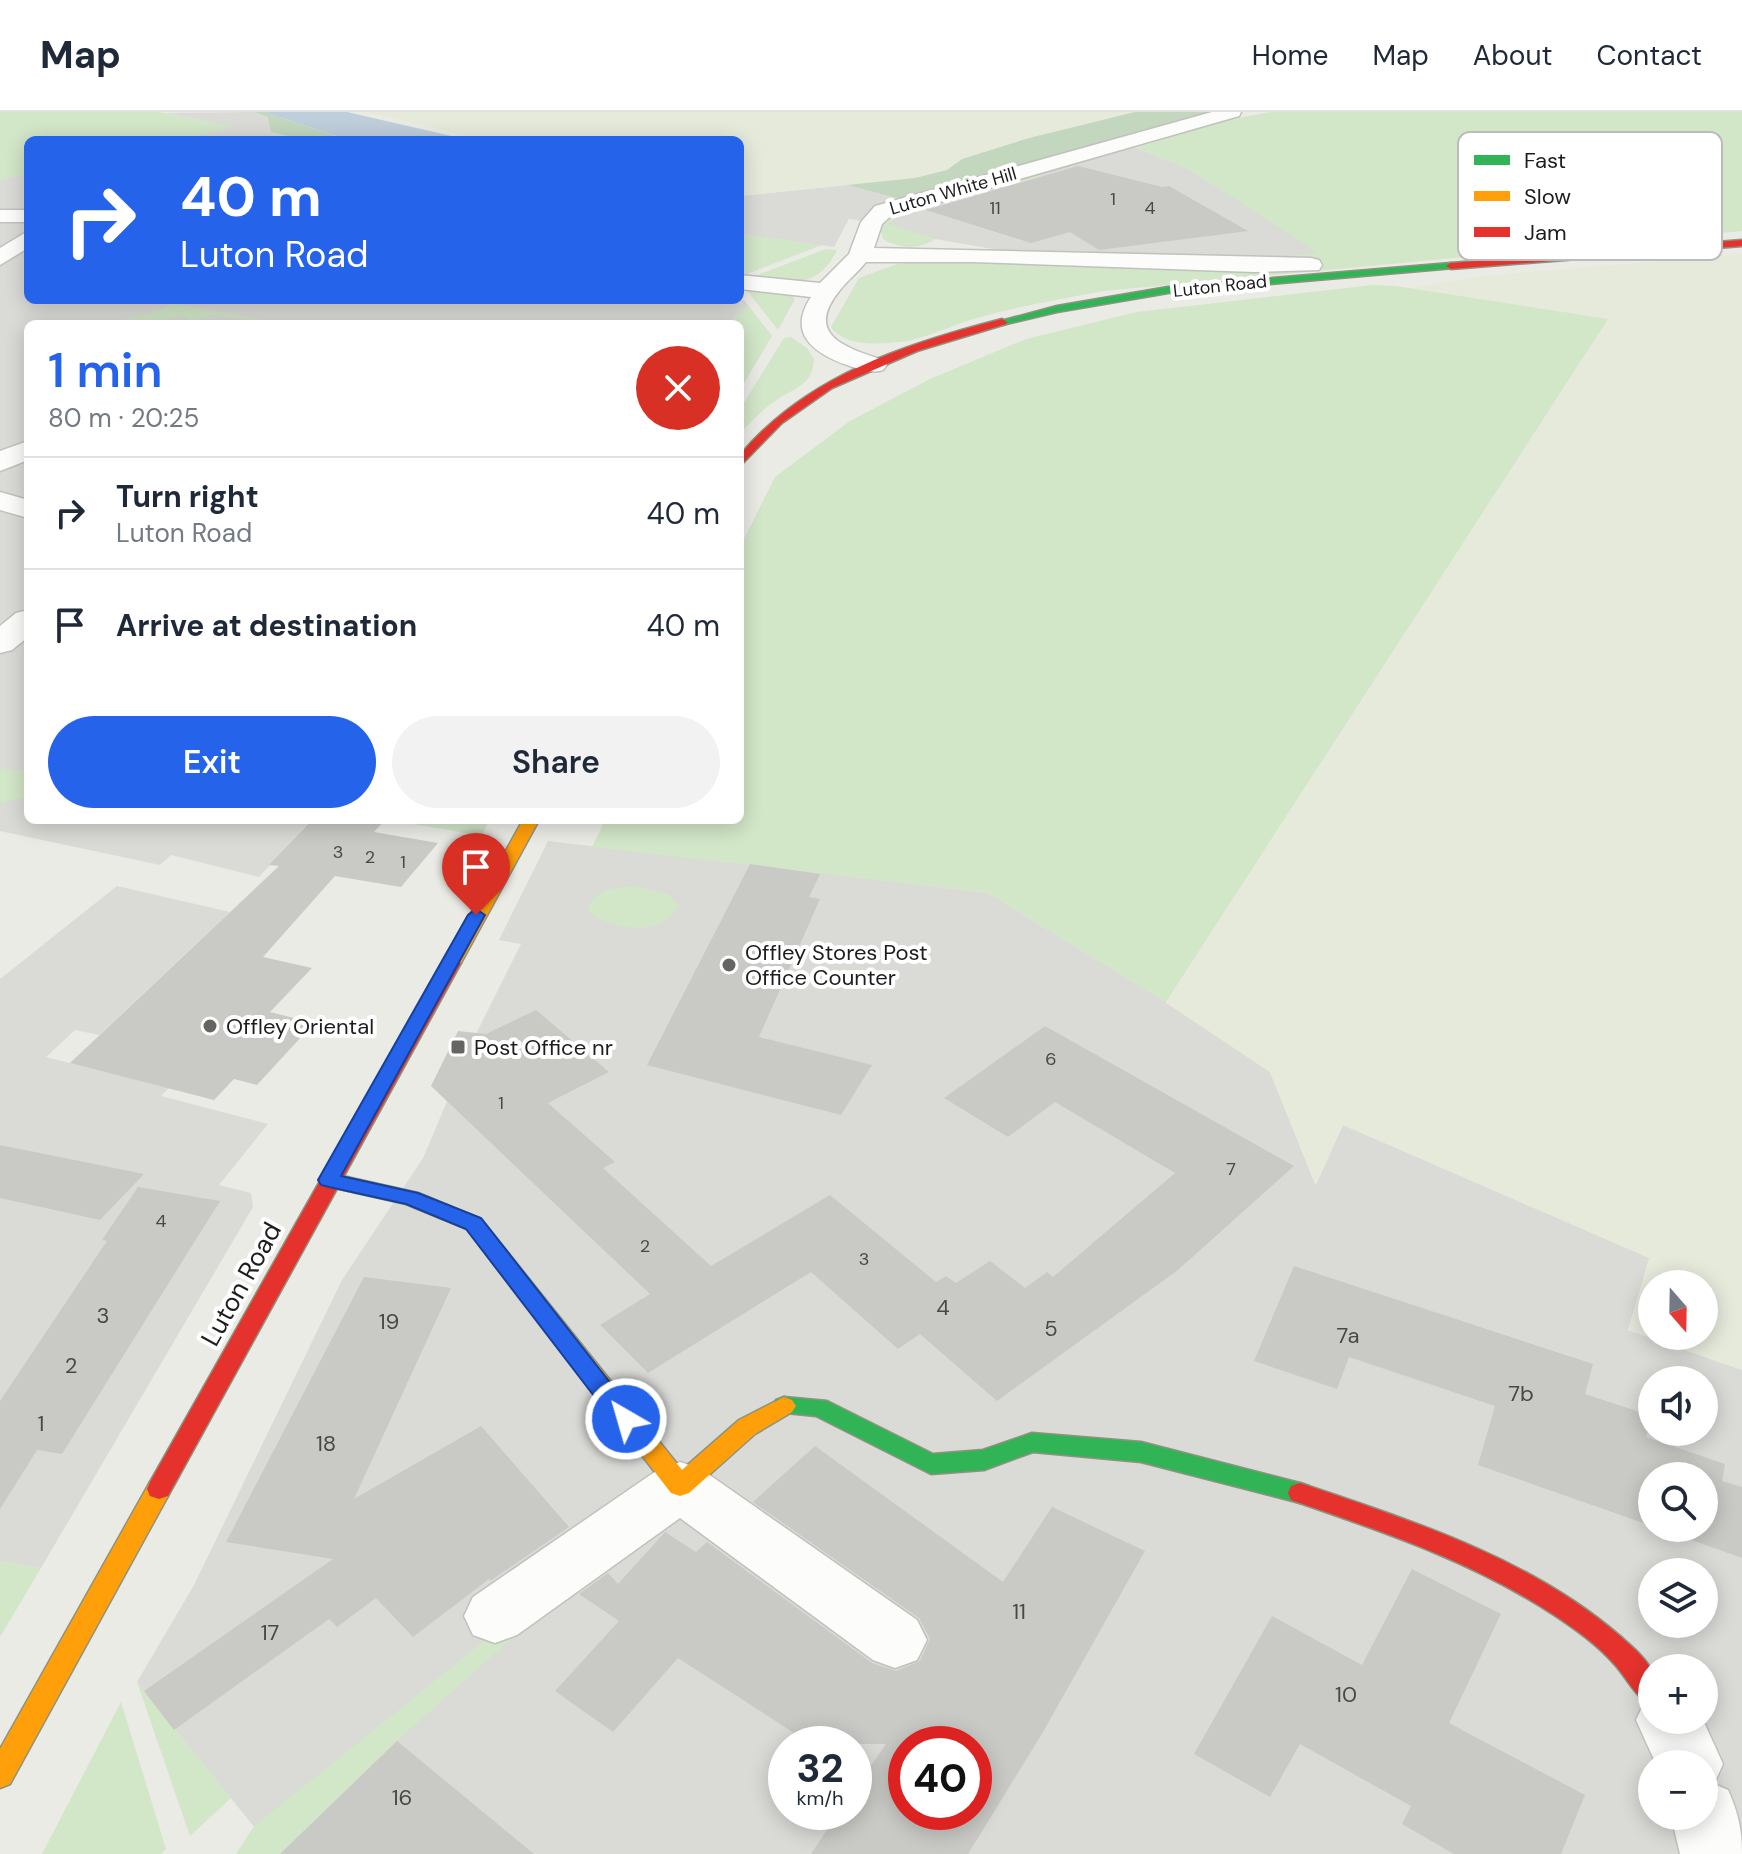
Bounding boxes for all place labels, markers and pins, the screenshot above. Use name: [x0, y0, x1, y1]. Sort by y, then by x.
pin: [442, 833, 510, 915]
place label: Offley Stores Post Office Counter: [745, 938, 928, 992]
marker: Offley Stores Post Office Counter: [720, 956, 738, 974]
place label: Offley Oriental: [226, 1012, 374, 1041]
marker: Offley Oriental: [201, 1017, 219, 1035]
place label: Post Office nr: [474, 1033, 613, 1062]
marker: Post Office nr: [449, 1038, 467, 1056]

